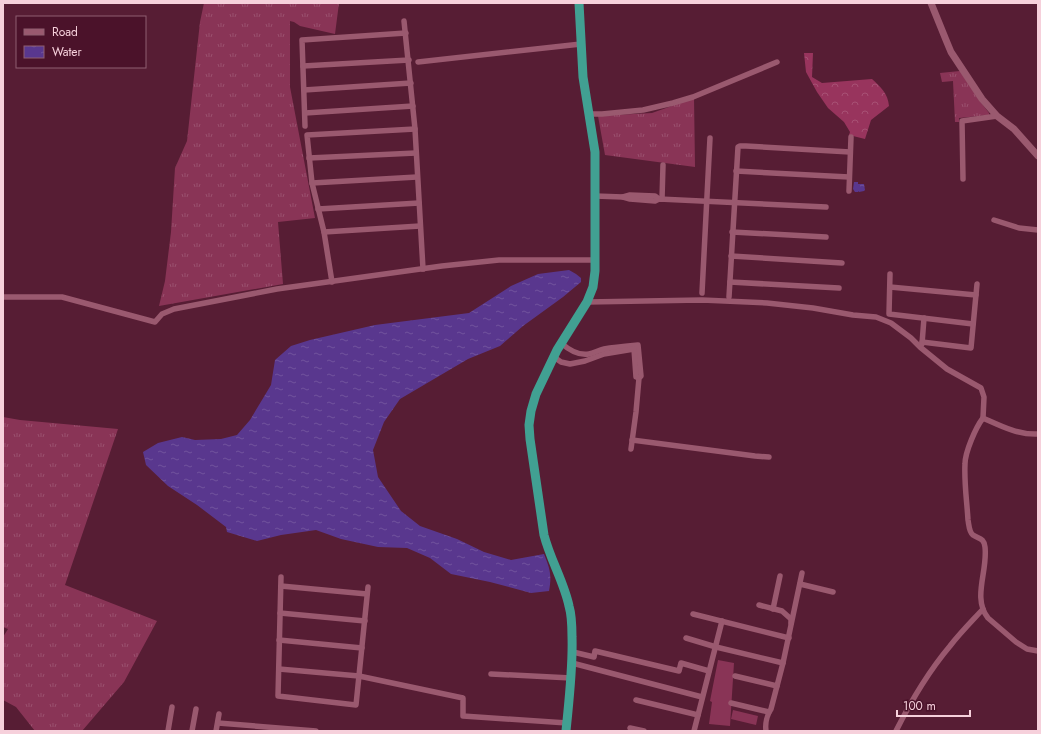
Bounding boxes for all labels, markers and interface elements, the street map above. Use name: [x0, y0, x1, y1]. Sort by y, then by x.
legend: [16, 16, 146, 68]
text: Road: [52, 23, 78, 41]
text: Water: [52, 43, 83, 61]
scale bar: [897, 692, 970, 718]
text: 100 m: [903, 697, 936, 715]

